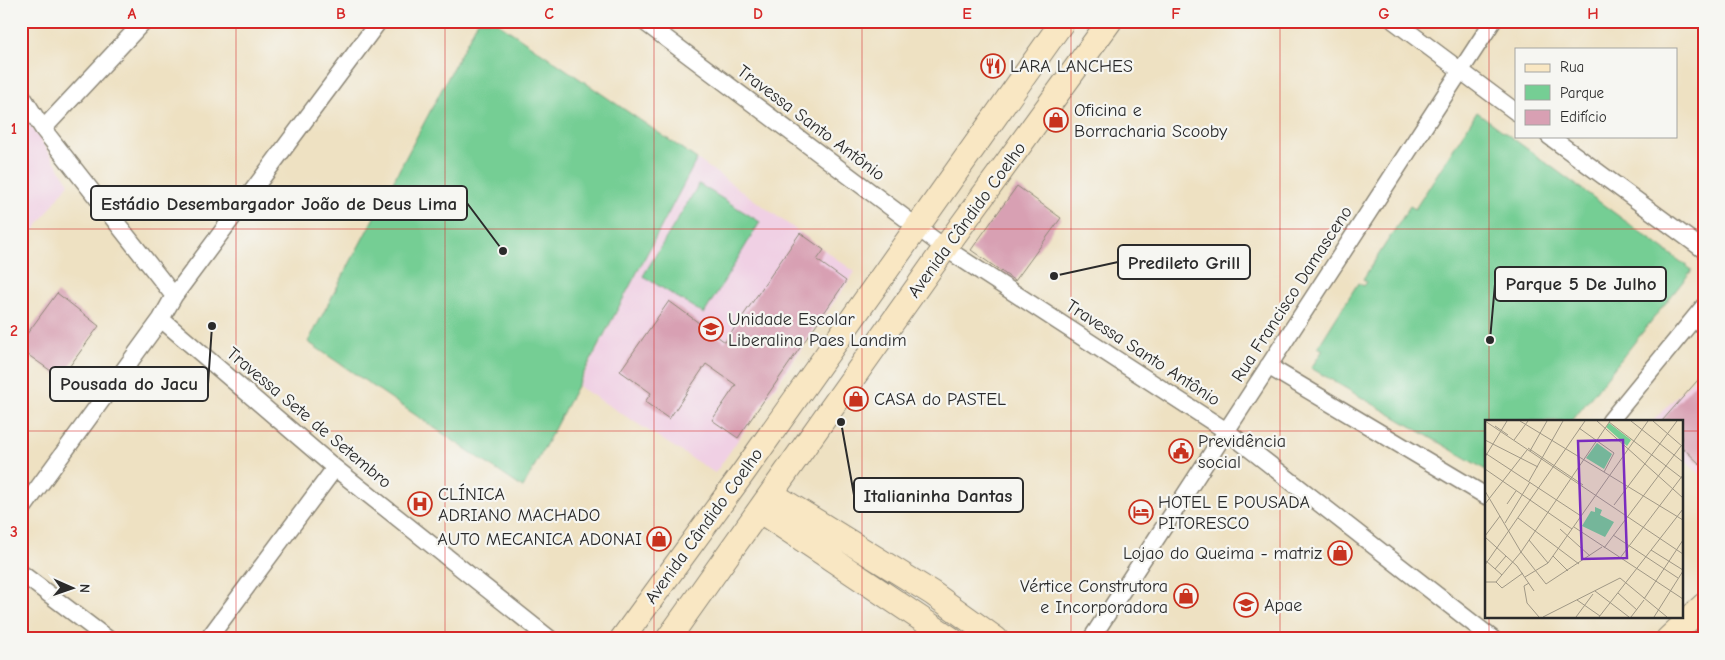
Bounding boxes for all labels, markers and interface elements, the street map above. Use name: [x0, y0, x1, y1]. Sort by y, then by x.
text: A: [128, 5, 137, 23]
text: B: [336, 5, 346, 23]
text: C: [544, 5, 554, 23]
text: D: [753, 5, 763, 23]
text: E: [962, 5, 972, 23]
text: F: [1171, 5, 1181, 23]
text: G: [1378, 5, 1390, 23]
text: H: [1587, 5, 1599, 23]
legend: [1515, 48, 1678, 138]
restaurant icon: LARA LANCHES: [980, 53, 1006, 79]
place label: LARA LANCHES: [1010, 56, 1133, 77]
text: Rua: [1560, 58, 1584, 76]
street label: Travessa Santo Antônio: [733, 61, 889, 185]
text: Parque: [1560, 84, 1605, 102]
place label: Oficina e Borracharia Scooby: [1074, 100, 1228, 142]
shop icon: Oficina e Borracharia Scooby: [1043, 107, 1069, 133]
text: Edifício: [1560, 108, 1607, 126]
text: 1: [11, 120, 17, 138]
street label: Avenida Cândido Coelho: [903, 138, 1031, 302]
callout: Estádio Desembargador João de Deus Lima: [91, 186, 467, 220]
text: Estádio Desembargador João de Deus Lima: [101, 193, 457, 215]
street label: Rua Francisco Damasceno: [1227, 202, 1357, 386]
callout: Predileto Grill: [1118, 245, 1250, 279]
text: Predileto Grill: [1128, 252, 1240, 274]
callout: Parque 5 De Julho: [1495, 267, 1666, 301]
text: Parque 5 De Julho: [1505, 273, 1657, 295]
street label: Travessa Santo Antônio: [1062, 295, 1224, 411]
place label: Unidade Escolar Liberalina Paes Landim: [728, 309, 907, 351]
school or university icon: Unidade Escolar Liberalina Paes Landim: [698, 316, 724, 342]
text: 2: [10, 322, 18, 340]
street label: Travessa Sete de Setembro: [222, 343, 396, 493]
callout: Pousada do Jacu: [50, 367, 208, 401]
text: Pousada do Jacu: [60, 373, 198, 395]
shop icon: CASA do PASTEL: [843, 386, 869, 412]
place label: CASA do PASTEL: [874, 389, 1006, 410]
inset map: [1485, 420, 1682, 618]
place label: Previdência social: [1198, 431, 1286, 473]
public building icon: Previdência social: [1168, 438, 1194, 464]
street label: Avenida Cândido Coelho: [640, 444, 768, 608]
callout: Italianinha Dantas: [854, 478, 1023, 512]
place label: CLÍNICA ADRIANO MACHADO: [438, 483, 600, 526]
text: Italianinha Dantas: [864, 485, 1012, 507]
hospital icon: CLÍNICA ADRIANO MACHADO: [407, 491, 433, 517]
place label: HOTEL E POUSADA PITORESCO: [1158, 492, 1310, 534]
hotel icon: HOTEL E POUSADA PITORESCO: [1128, 499, 1154, 525]
text: 3: [10, 523, 18, 541]
shop icon: AUTO MECANICA ADONAI: [646, 526, 672, 552]
place label: AUTO MECANICA ADONAI: [437, 529, 642, 550]
shop icon: Lojao do Queima - matriz: [1327, 540, 1353, 566]
place label: Lojao do Queima - matriz: [1123, 543, 1322, 564]
north arrow: [48, 562, 98, 612]
place label: Vértice Construtora e Incorporadora: [1020, 576, 1168, 618]
shop icon: Vértice Construtora e Incorporadora: [1173, 583, 1199, 609]
text: N: [76, 584, 93, 593]
school or university icon: Apae: [1233, 592, 1259, 618]
place label: Apae: [1264, 595, 1302, 616]

